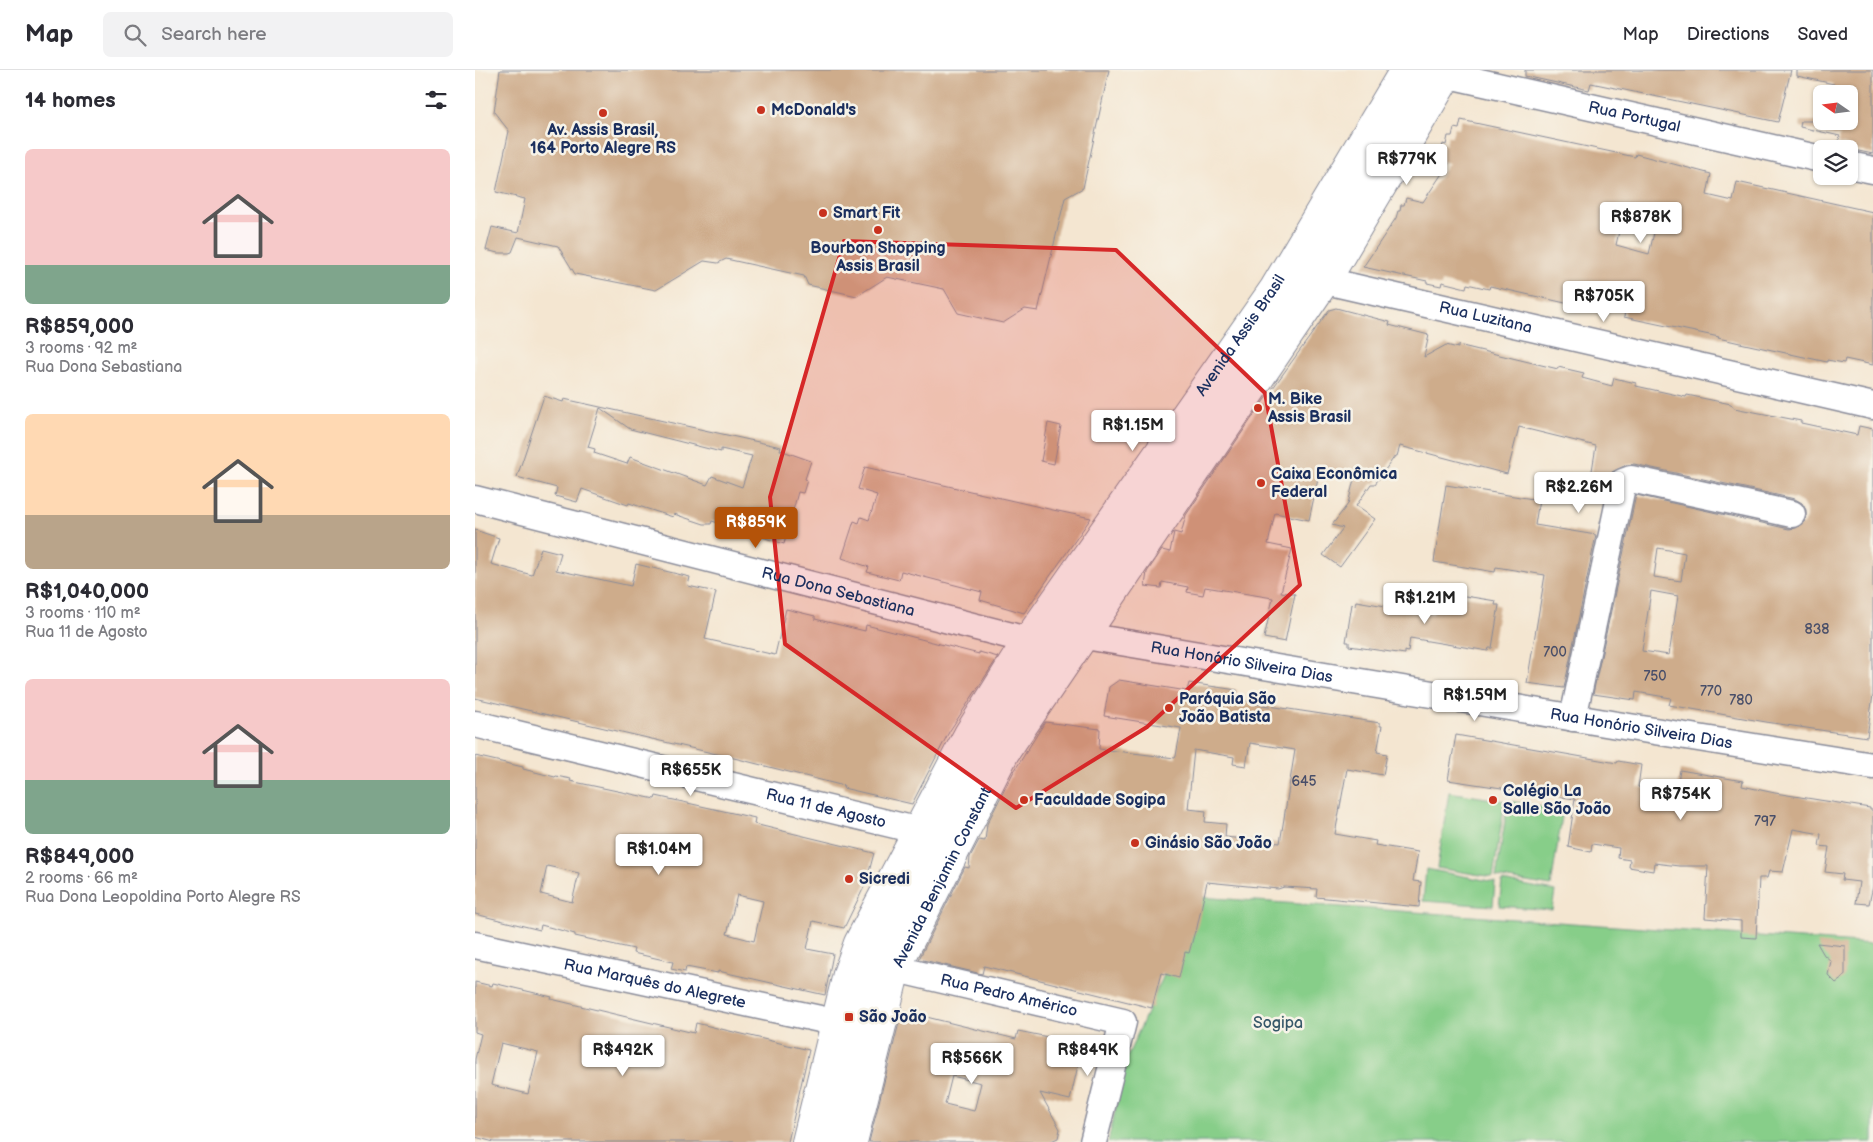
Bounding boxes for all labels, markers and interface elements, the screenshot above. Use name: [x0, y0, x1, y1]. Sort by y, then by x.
search box: [103, 12, 453, 57]
text: Map: [25, 20, 73, 49]
icon: search: [121, 21, 149, 49]
text: Search here: [161, 23, 267, 46]
text: Map: [1623, 24, 1659, 45]
text: Directions: [1687, 24, 1769, 45]
text: Saved: [1797, 24, 1848, 45]
north arrow: [1813, 85, 1857, 130]
map controls: [1813, 85, 1858, 185]
icon: filters: [422, 86, 450, 114]
text: 14 homes: [25, 88, 116, 113]
street label: Rua Portugal: [1586, 97, 1682, 136]
place label: McDonald's: [771, 101, 856, 120]
marker: McDonald's: [755, 104, 767, 116]
marker: Av. Assis Brasil, 164 Porto Alegre RS: [597, 107, 609, 119]
place label: Av. Assis Brasil, 164 Porto Alegre RS: [530, 121, 676, 158]
button: layers: [1813, 140, 1858, 185]
pin: R$779K: [1366, 144, 1448, 186]
text: R$779K: [1377, 150, 1437, 169]
icon: home: [193, 181, 283, 271]
pin: R$878K: [1600, 202, 1682, 244]
place label: Smart Fit: [833, 204, 901, 223]
marker: Smart Fit: [817, 207, 829, 219]
text: R$878K: [1611, 208, 1671, 227]
marker: Bourbon Shopping Assis Brasil: [872, 224, 884, 236]
place label: Bourbon Shopping Assis Brasil: [810, 239, 946, 276]
street label: Avenida Assis Brasil: [1192, 271, 1289, 400]
pin: R$705K: [1563, 280, 1645, 323]
text: R$705K: [1574, 287, 1634, 306]
street label: Rua Luzitana: [1437, 298, 1534, 337]
text: R$859,000: [25, 314, 134, 339]
text: 3 rooms · 92 m²: [25, 339, 138, 358]
text: Rua Dona Sebastiana: [25, 358, 182, 377]
place label: M. Bike Assis Brasil: [1267, 390, 1351, 427]
marker: M. Bike Assis Brasil: [1252, 402, 1264, 414]
pin: R$1.15M: [1087, 410, 1179, 452]
text: R$1.15M: [1102, 416, 1164, 435]
icon: home: [193, 446, 283, 536]
place label: Caixa Econômica Federal: [1271, 465, 1397, 502]
pin: R$2.26M: [1533, 472, 1625, 514]
marker: Caixa Econômica Federal: [1255, 477, 1267, 489]
text: R$2.26M: [1545, 478, 1613, 497]
pin: R$859K: [715, 506, 797, 549]
text: R$859K: [726, 513, 786, 532]
street label: Rua Dona Sebastiana: [760, 563, 917, 620]
text: R$1,040,000: [25, 579, 149, 604]
pin: R$1.21M: [1379, 582, 1471, 625]
text: R$1.21M: [1394, 589, 1456, 608]
text: 3 rooms · 110 m²: [25, 604, 141, 623]
house number: 838: [1805, 621, 1829, 638]
text: Rua 11 de Agosto: [25, 623, 148, 642]
street label: Rua Honório Silveira Dias: [1149, 638, 1334, 687]
house number: 700: [1543, 644, 1567, 661]
house number: 750: [1643, 668, 1667, 685]
pin: R$1.59M: [1429, 680, 1521, 722]
house number: 770: [1700, 683, 1722, 700]
text: R$1.59M: [1443, 686, 1507, 705]
place label: Paróquia São João Batista: [1179, 690, 1276, 727]
house number: 780: [1729, 692, 1753, 709]
marker: Paróquia São João Batista: [1163, 702, 1175, 714]
street label: Rua Honório Silveira Dias: [1549, 704, 1734, 753]
icon: home: [193, 711, 283, 801]
pin: R$655K: [650, 754, 732, 797]
text: R$655K: [661, 761, 721, 780]
house number: 645: [1291, 773, 1317, 790]
pin: R$754K: [1640, 778, 1722, 821]
place label: Colégio La Salle São João: [1503, 782, 1611, 819]
street label: Avenida Benjamin Constant: [889, 784, 996, 971]
street label: Rua 11 de Agosto: [764, 785, 888, 832]
text: R$754K: [1651, 785, 1711, 804]
place label: Faculdade Sogipa: [1034, 791, 1166, 810]
marker: Faculdade Sogipa: [1018, 794, 1030, 806]
marker: Colégio La Salle São João: [1487, 794, 1499, 806]
house number: 797: [1754, 813, 1776, 830]
pin: R$1.04M: [613, 834, 705, 876]
place label: Ginásio São João: [1145, 834, 1272, 853]
marker: Ginásio São João: [1129, 837, 1141, 849]
text: R$1.04M: [627, 840, 691, 859]
text: R$849,000: [25, 844, 134, 869]
text: 2 rooms · 66 m²: [25, 869, 138, 888]
place label: Sicredi: [859, 870, 910, 889]
marker: Sicredi: [843, 873, 855, 885]
text: Rua Dona Leopoldina Porto Alegre RS: [25, 888, 301, 907]
street label: Rua Marquês do Alegrete: [562, 955, 748, 1012]
street label: Rua Pedro Américo: [938, 970, 1080, 1021]
place label: São João: [859, 1008, 927, 1027]
marker: São João: [843, 1011, 855, 1023]
park label: Sogipa: [1253, 1014, 1303, 1033]
pin: R$492K: [582, 1034, 664, 1077]
pin: R$849K: [1047, 1034, 1129, 1077]
text: R$492K: [593, 1041, 653, 1060]
text: R$849K: [1058, 1041, 1118, 1060]
pin: R$566K: [931, 1042, 1013, 1085]
text: R$566K: [941, 1049, 1003, 1068]

